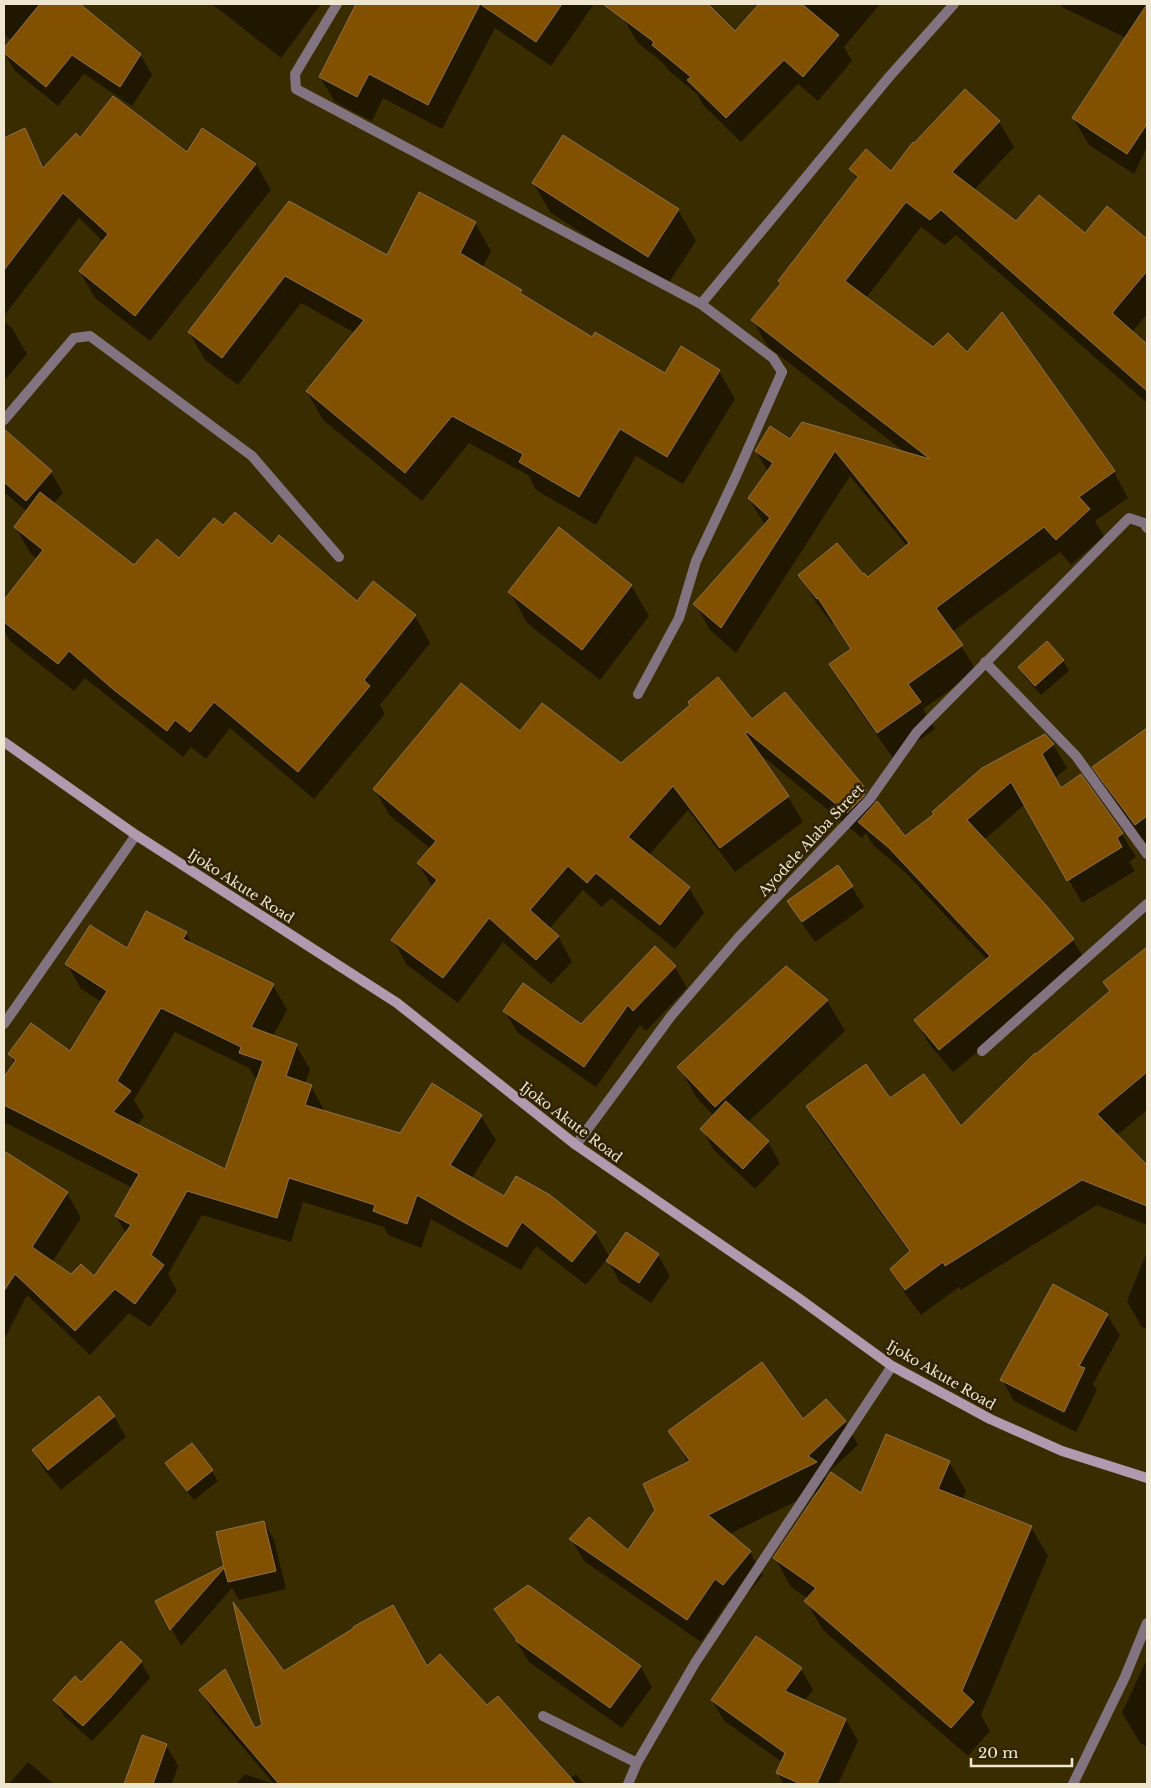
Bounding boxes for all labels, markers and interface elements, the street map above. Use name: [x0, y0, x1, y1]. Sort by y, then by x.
street label: Ayodele Alaba Street: [754, 779, 868, 901]
street label: Ijoko Akute Road: [184, 845, 298, 927]
street label: Ijoko Akute Road: [516, 1078, 626, 1167]
street label: Ijoko Akute Road: [883, 1336, 999, 1414]
scale bar: [971, 1736, 1072, 1768]
text: 20 m: [978, 1743, 1018, 1762]

